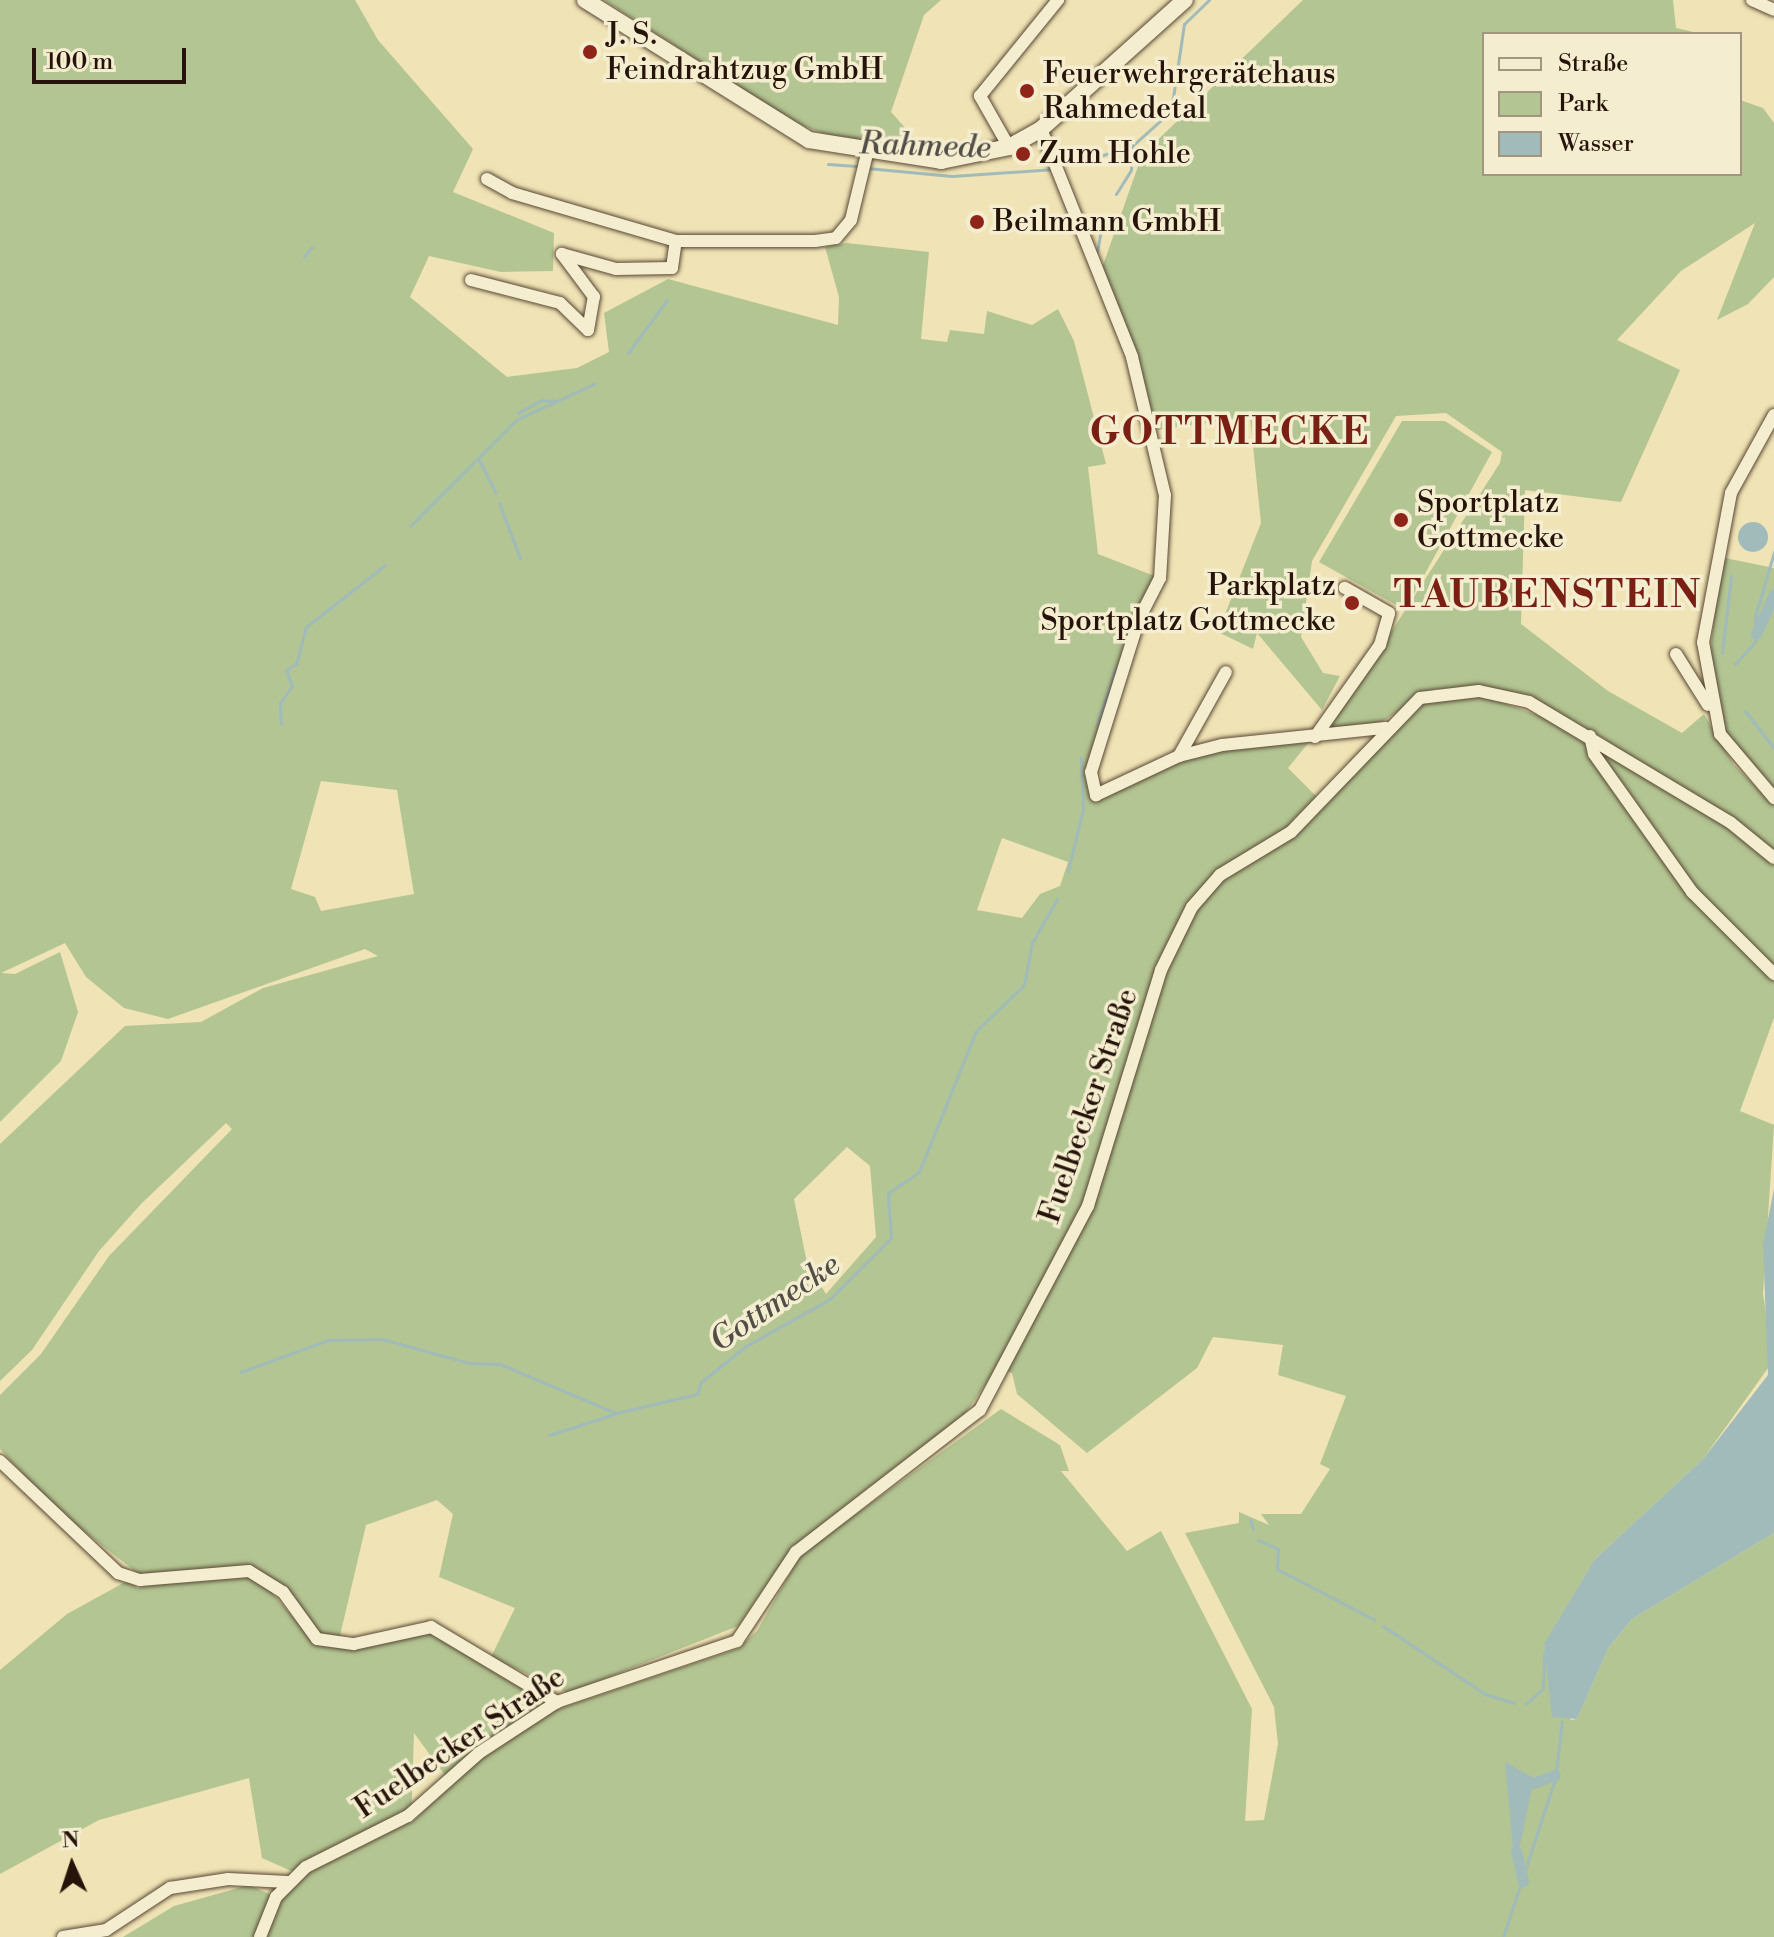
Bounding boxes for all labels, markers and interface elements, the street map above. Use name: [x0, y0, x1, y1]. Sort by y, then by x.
place label: J. S. Feindrahtzug GmbH: [606, 17, 883, 88]
scale bar: [36, 32, 190, 82]
legend: [1482, 32, 1742, 176]
marker: J. S. Feindrahtzug GmbH: [581, 43, 599, 61]
text: 100 m: [46, 47, 113, 77]
text: Straße: [1558, 49, 1628, 79]
place label: Feuerwehrgerätehaus Rahmedetal: [1043, 56, 1336, 126]
marker: Feuerwehrgerätehaus Rahmedetal: [1018, 82, 1036, 100]
text: Park: [1558, 89, 1608, 119]
water label: Rahmede: [859, 125, 991, 167]
text: Wasser: [1558, 129, 1634, 159]
place label: Zum Hohle: [1039, 136, 1191, 172]
marker: Zum Hohle: [1014, 145, 1032, 163]
place label: Beilmann GmbH: [993, 204, 1221, 240]
marker: Beilmann GmbH: [968, 213, 986, 231]
district label: GOTTMECKE: [1090, 410, 1370, 456]
place label: Sportplatz Gottmecke: [1417, 485, 1564, 556]
marker: Sportplatz Gottmecke: [1392, 511, 1410, 529]
place label: Parkplatz Sportplatz Gottmecke: [1040, 568, 1336, 638]
district label: TAUBENSTEIN: [1394, 573, 1702, 619]
marker: Parkplatz Sportplatz Gottmecke: [1343, 594, 1361, 612]
street label: Fuelbecker Straße: [1032, 984, 1146, 1228]
water label: Gottmecke: [703, 1246, 847, 1360]
street label: Fuelbecker Straße: [348, 1659, 572, 1827]
north arrow: [32, 1825, 112, 1905]
text: N: [61, 1827, 80, 1854]

